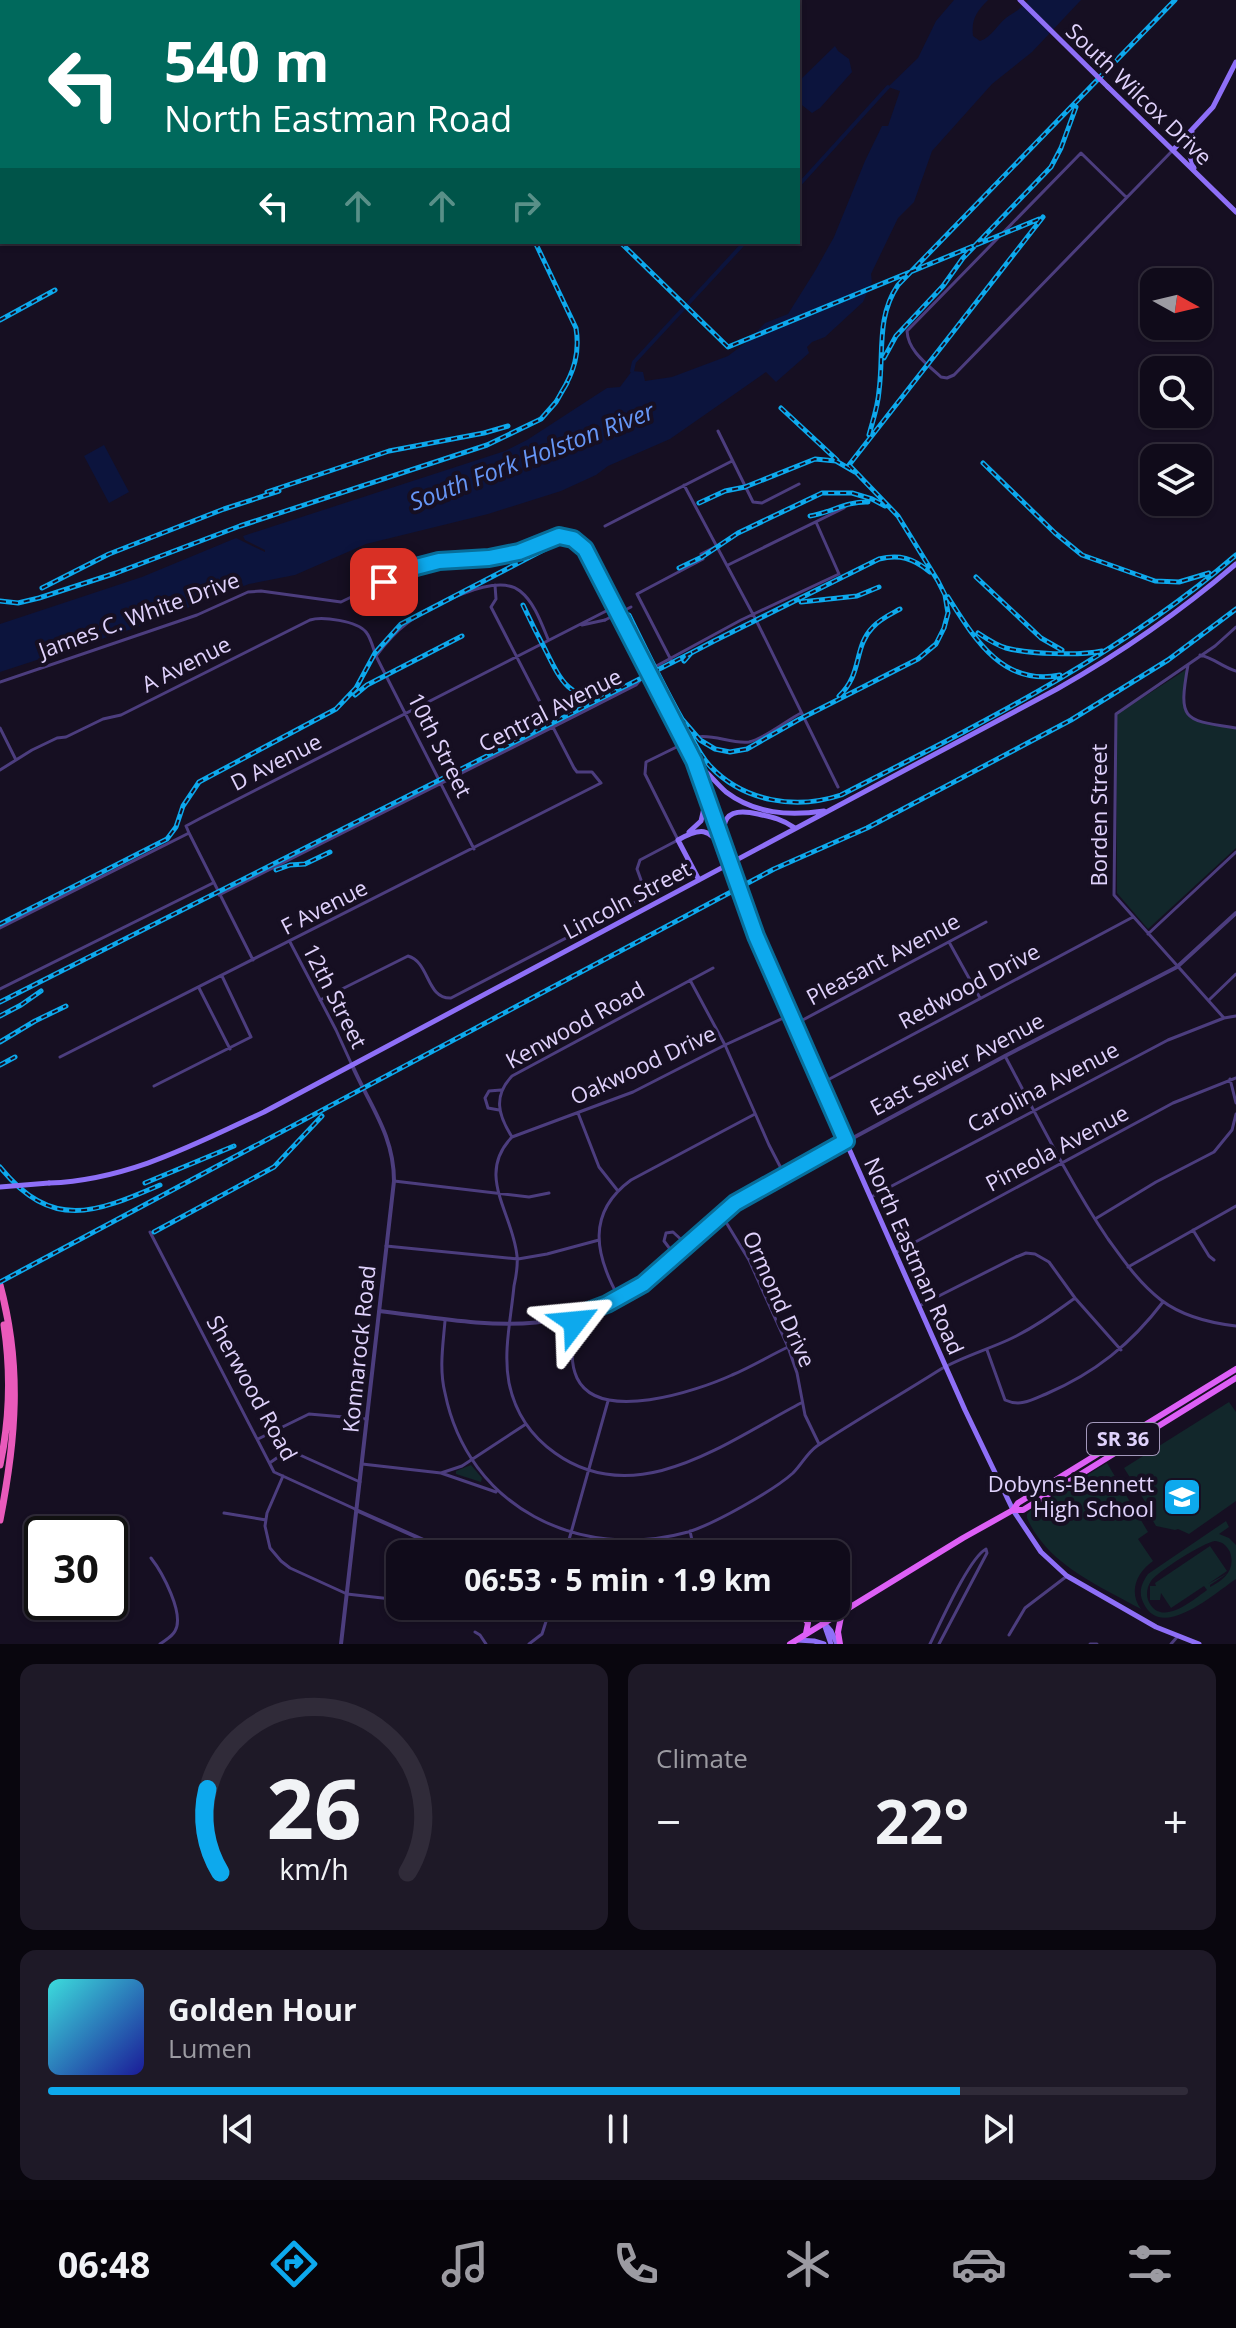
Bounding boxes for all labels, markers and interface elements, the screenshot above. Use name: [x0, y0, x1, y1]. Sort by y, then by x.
street label: South Wilcox Drive: [1060, 16, 1219, 171]
text: 540 m: [164, 22, 330, 98]
icon: left: [32, 32, 136, 136]
text: North Eastman Road: [164, 94, 512, 143]
icon: left: [252, 184, 296, 228]
icon: ahead: [336, 184, 380, 228]
icon: ahead: [420, 184, 464, 228]
icon: right: [504, 184, 548, 228]
north arrow: [1140, 268, 1212, 340]
map controls: [1140, 268, 1212, 516]
button: search: [1140, 356, 1212, 428]
water label: South Fork Holston River: [404, 393, 660, 518]
button: layers: [1140, 444, 1212, 516]
pin: [350, 548, 418, 616]
icon: arrive: [362, 560, 406, 604]
street label: James C. White Drive: [32, 564, 243, 665]
street label: A Avenue: [136, 628, 235, 698]
street label: Central Avenue: [473, 660, 626, 758]
street label: 10th Street: [402, 687, 480, 802]
street label: D Avenue: [225, 725, 326, 797]
street label: Borden Street: [1083, 743, 1113, 886]
street label: Lincoln Street: [557, 853, 696, 945]
street label: F Avenue: [275, 871, 372, 941]
street label: Pleasant Avenue: [801, 905, 964, 1011]
street label: Redwood Drive: [893, 935, 1044, 1035]
street label: 12th Street: [297, 938, 375, 1053]
street label: Kenwood Road: [500, 974, 649, 1075]
street label: East Sevier Avenue: [864, 1005, 1049, 1122]
street label: Oakwood Drive: [565, 1017, 720, 1111]
street label: Carolina Avenue: [962, 1034, 1123, 1139]
street label: Pineola Avenue: [980, 1097, 1133, 1197]
street label: North Eastman Road: [858, 1152, 972, 1359]
street label: Ormond Drive: [736, 1226, 823, 1371]
street label: Konnarock Road: [334, 1264, 382, 1434]
position arrow: [533, 1280, 617, 1364]
street label: Sherwood Road: [200, 1309, 305, 1466]
road number: SR 36: [1087, 1423, 1159, 1455]
place label: Dobyns-Bennett High School: [988, 1468, 1154, 1523]
school or university icon: Dobyns-Bennett High School: [1161, 1476, 1203, 1518]
speed limit sign: 30: [24, 1516, 128, 1620]
text: 06:53 · 5 min · 1.9 km: [464, 1559, 772, 1600]
text: Climate: [656, 1740, 748, 1776]
text: 26: [266, 1750, 362, 1863]
text: 22°: [875, 1780, 969, 1862]
text: −: [656, 1791, 681, 1851]
text: +: [1163, 1791, 1188, 1851]
text: km/h: [279, 1849, 349, 1888]
text: Golden Hour: [168, 1989, 357, 2030]
text: Lumen: [168, 2030, 252, 2066]
icon: previous: [216, 2107, 260, 2151]
icon: pause: [596, 2107, 640, 2151]
icon: next: [976, 2107, 1020, 2151]
icon: directions: [266, 2236, 322, 2292]
icon: music: [437, 2236, 493, 2292]
icon: phone: [608, 2236, 664, 2292]
icon: climate: [780, 2236, 836, 2292]
icon: car: [951, 2236, 1007, 2292]
icon: filters: [1122, 2236, 1178, 2292]
text: 06:48: [58, 2240, 150, 2289]

